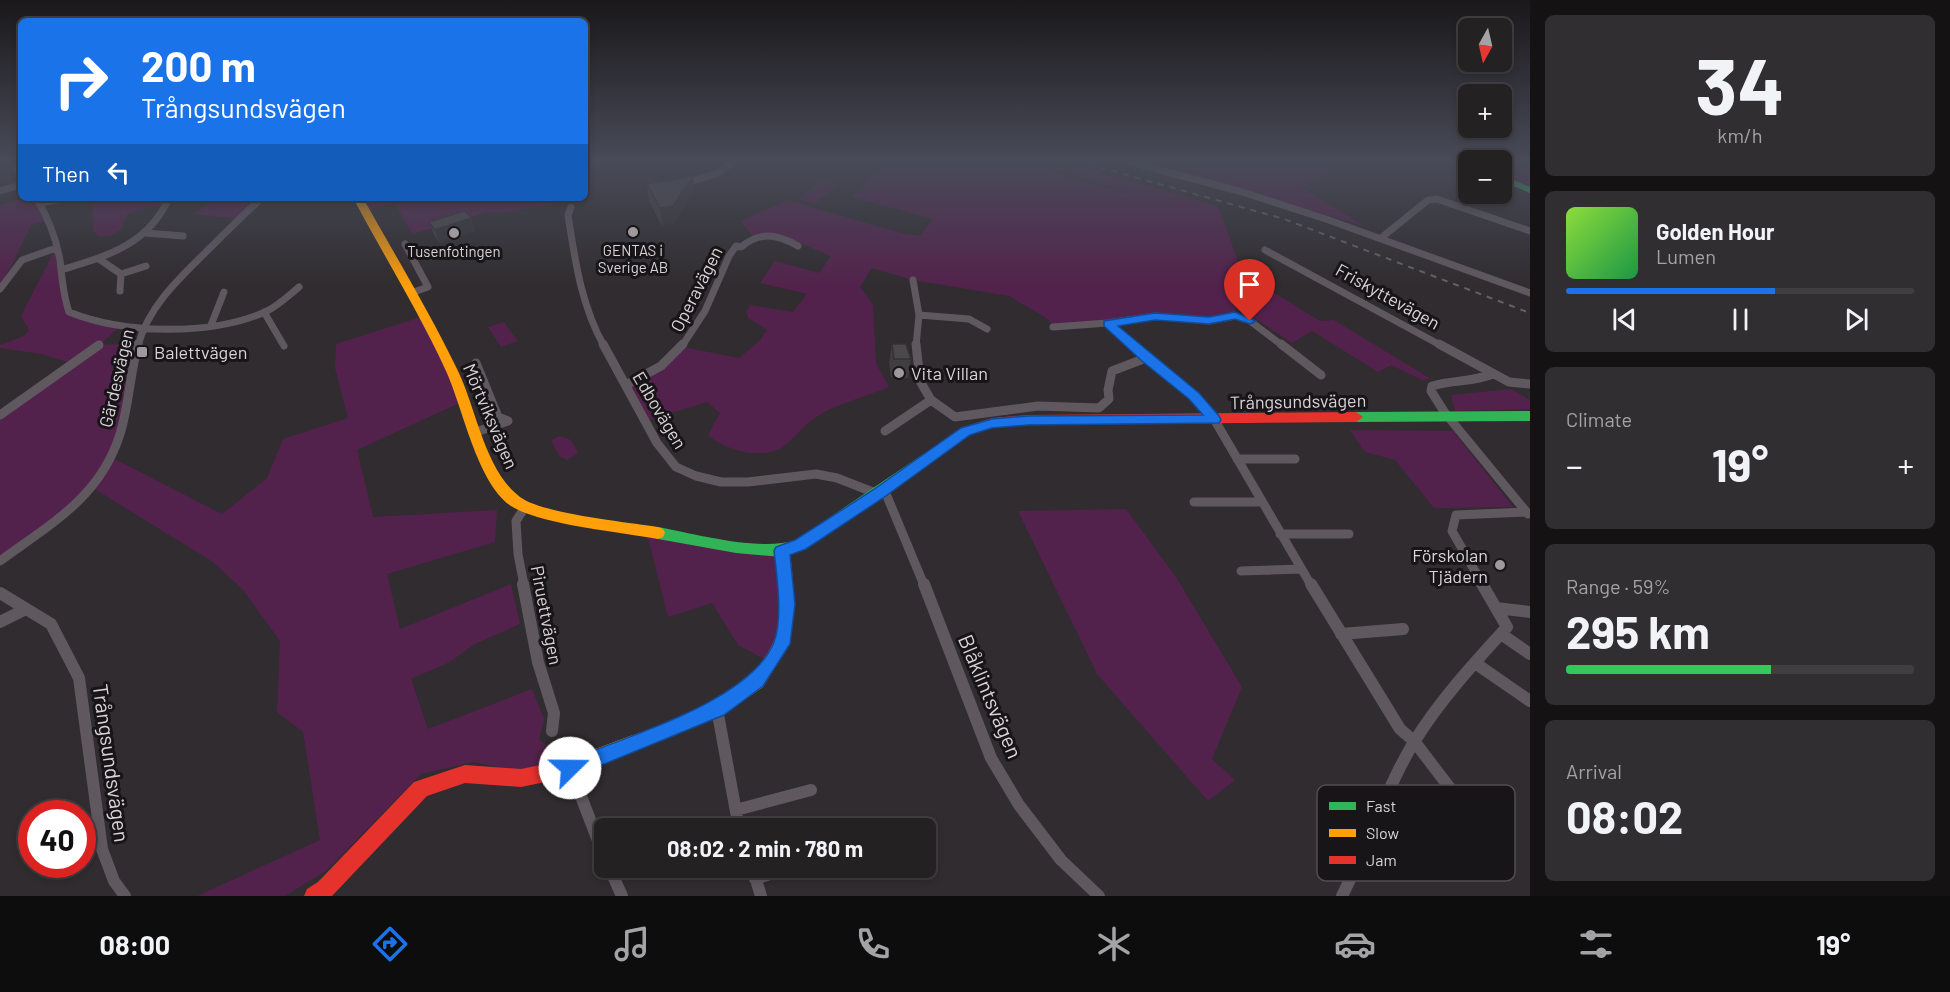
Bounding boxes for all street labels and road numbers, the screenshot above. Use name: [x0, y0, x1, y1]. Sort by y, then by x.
street label: Operavägen: [665, 243, 727, 335]
street label: Friskyttevägen: [1332, 258, 1444, 334]
street label: Gärdesvägen: [94, 327, 138, 429]
street label: Mörtviksvägen: [459, 360, 523, 472]
street label: Edbovägen: [628, 367, 692, 453]
street label: Trångsundsvägen: [1230, 389, 1366, 413]
street label: Piruettvägen: [527, 564, 567, 666]
street label: Blåklintsvägen: [954, 630, 1028, 762]
street label: Trångsundsvägen: [89, 682, 135, 844]

